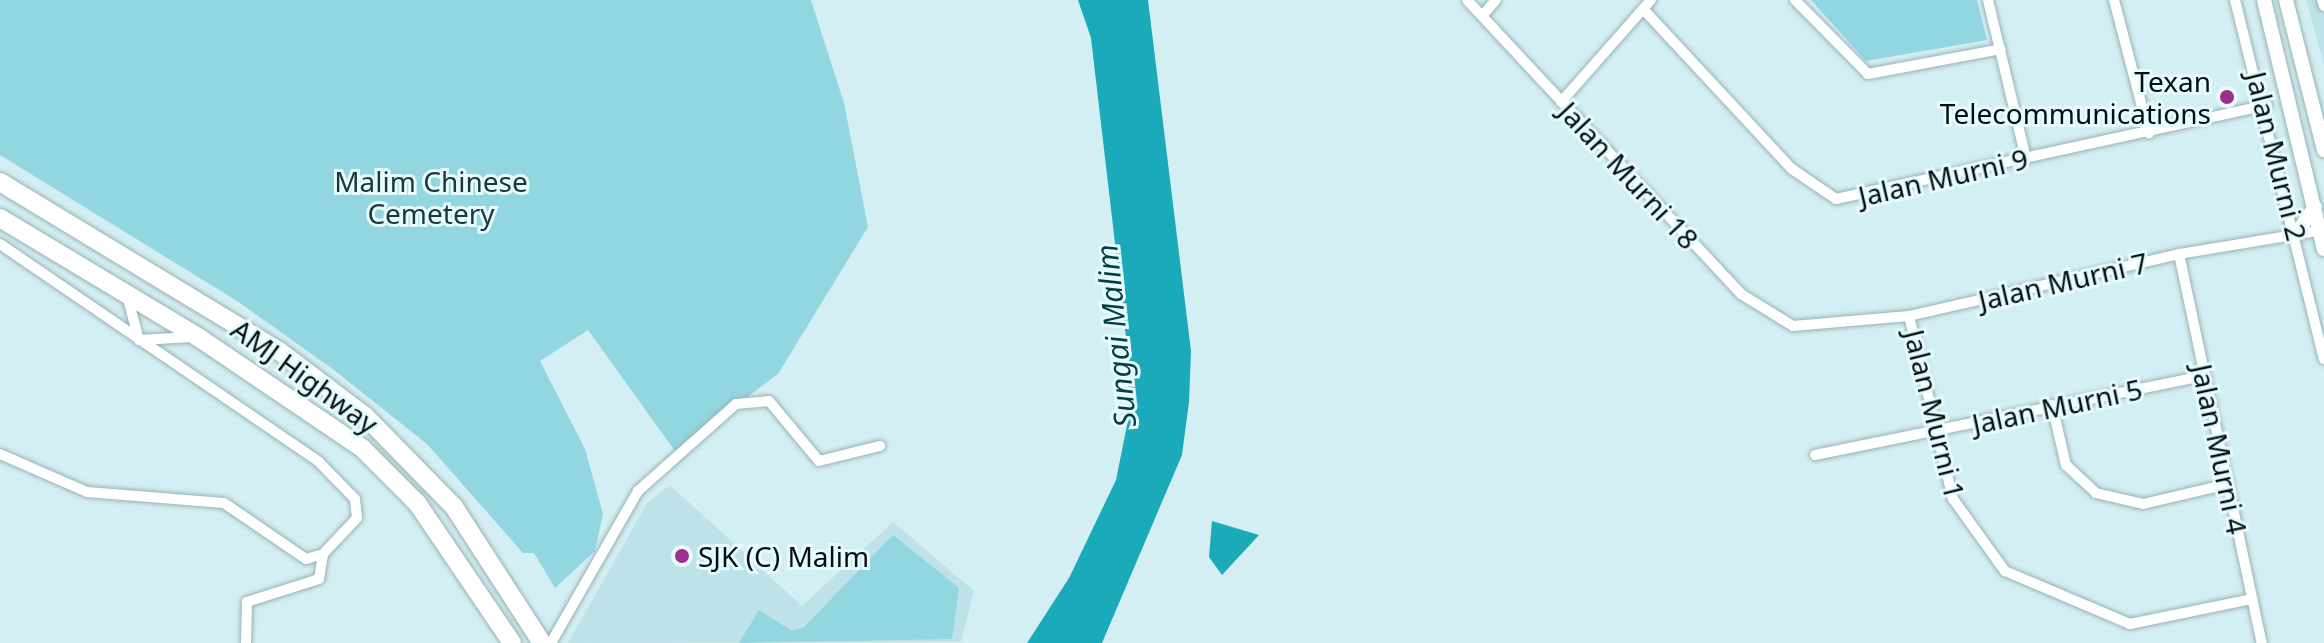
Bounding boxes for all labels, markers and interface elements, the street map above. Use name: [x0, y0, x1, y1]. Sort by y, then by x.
place label: Texan Telecommunications: [1940, 64, 2211, 130]
street label: Jalan Murni 2: [2240, 68, 2314, 244]
marker: Texan Telecommunications: [2218, 88, 2236, 106]
street label: Jalan Murni 18: [1552, 94, 1706, 256]
street label: Jalan Murni 9: [1855, 141, 2031, 213]
park label: Malim Chinese Cemetery: [334, 164, 528, 230]
water label: Sungai Malim: [1088, 243, 1144, 429]
street label: Jalan Murni 7: [1975, 245, 2151, 317]
street label: AMJ Highway: [225, 312, 385, 440]
street label: Jalan Murni 1: [1898, 326, 1972, 502]
street label: Jalan Murni 4: [2186, 361, 2254, 537]
street label: Jalan Murni 5: [1969, 372, 2145, 440]
place label: SJK (C) Malim: [698, 539, 869, 573]
marker: SJK (C) Malim: [673, 547, 691, 565]

